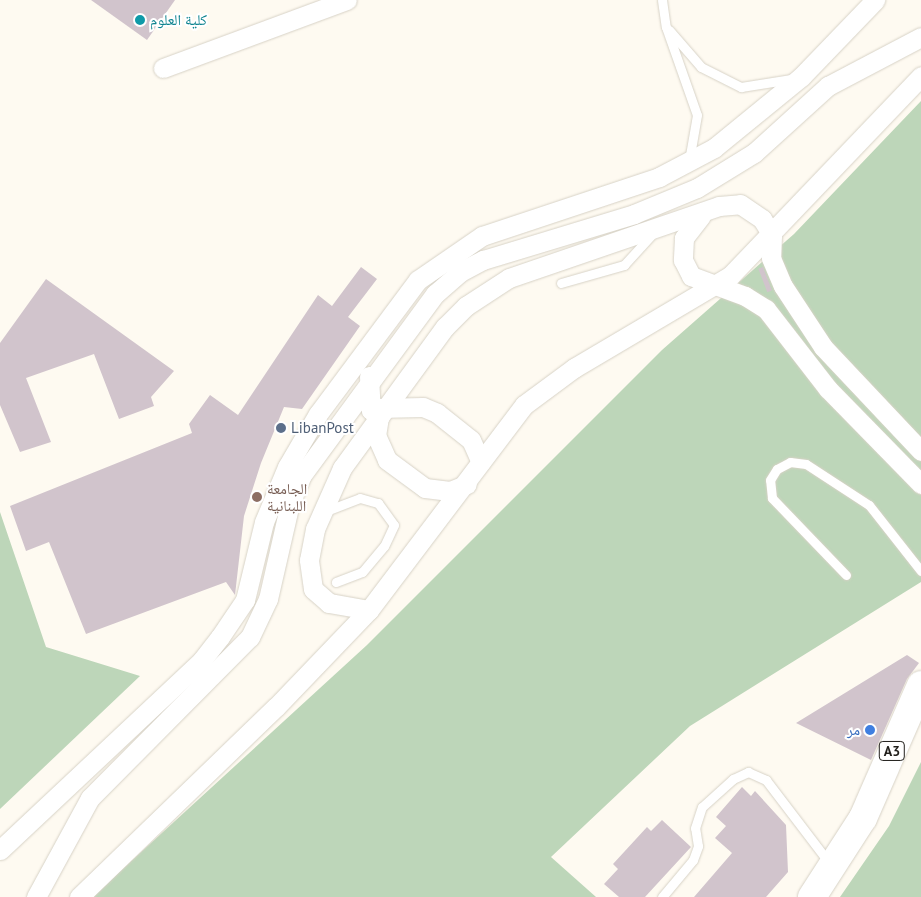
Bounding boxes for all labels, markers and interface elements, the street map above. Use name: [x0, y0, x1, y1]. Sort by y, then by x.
place label: كلية العلوم: [150, 11, 207, 29]
marker: كلية العلوم: [134, 14, 146, 26]
place label: LibanPost: [291, 419, 354, 437]
marker: LibanPost: [275, 422, 287, 434]
place label: الجامعة اللبنانية: [267, 479, 307, 514]
marker: الجامعة اللبنانية: [251, 491, 263, 503]
place label: مر: [847, 721, 860, 739]
marker: مر: [864, 724, 876, 736]
road number: A3: [878, 739, 906, 762]

